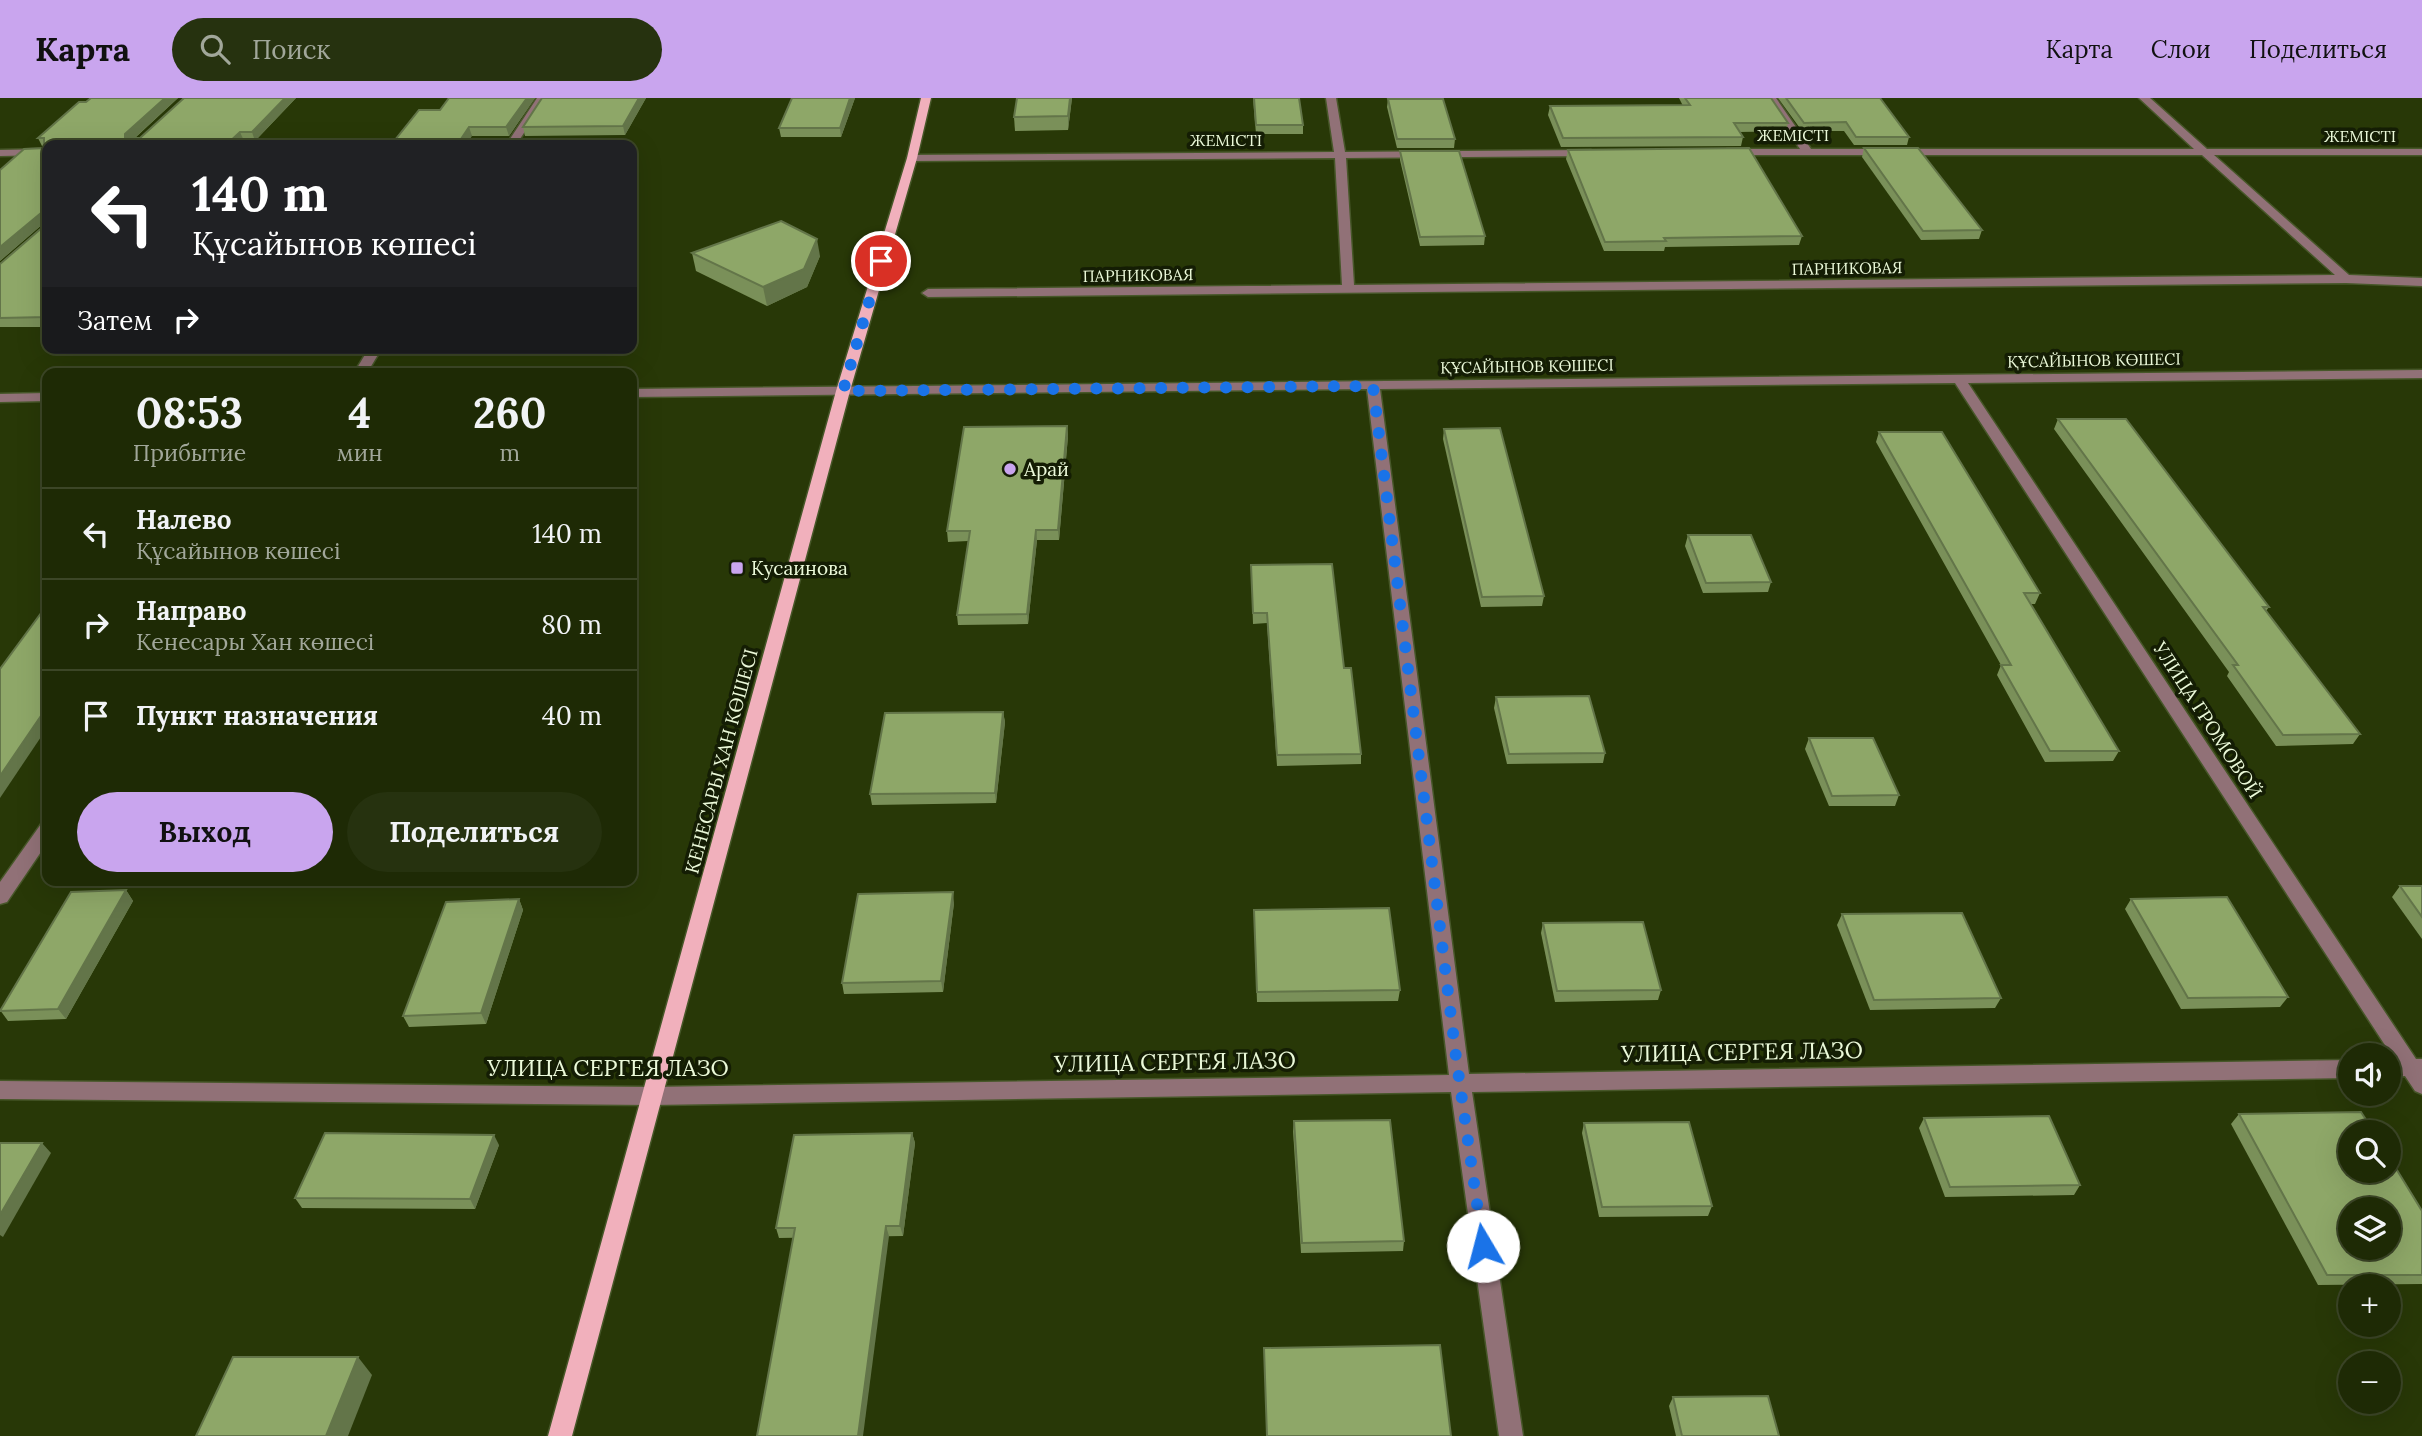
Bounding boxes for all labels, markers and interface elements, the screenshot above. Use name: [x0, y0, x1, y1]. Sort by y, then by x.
search box: [172, 18, 662, 81]
text: Карта: [35, 28, 130, 70]
icon: search: [196, 30, 234, 68]
text: Поиск: [252, 33, 331, 66]
text: Карта: [2045, 34, 2113, 65]
text: Слои: [2151, 34, 2211, 65]
text: Поделиться: [2249, 34, 2387, 65]
street label: ЖЕМІСТІ: [1757, 125, 1829, 145]
street label: ЖЕМІСТІ: [2324, 126, 2396, 146]
street label: ЖЕМІСТІ: [1190, 130, 1262, 150]
text: 140 m: [192, 162, 328, 224]
icon: left: [77, 168, 168, 259]
text: Құсайынов көшесі: [192, 223, 476, 264]
pin: [851, 231, 911, 291]
icon: arrive: [862, 242, 900, 280]
street label: ПАРНИКОВАЯ: [1791, 257, 1903, 279]
street label: ПАРНИКОВАЯ: [1082, 264, 1194, 286]
icon: right: [167, 301, 205, 339]
text: Затем: [77, 304, 153, 337]
street label: ҚҰСАЙЫНОВ КӨШЕСІ: [2007, 348, 2181, 372]
street label: ҚҰСАЙЫНОВ КӨШЕСІ: [1440, 354, 1614, 378]
text: 08:53: [136, 386, 243, 440]
text: 4: [348, 386, 371, 440]
text: 260: [473, 386, 546, 440]
text: Прибытие: [133, 438, 246, 467]
text: мин: [337, 438, 382, 467]
text: m: [499, 438, 520, 467]
place label: Арай: [1023, 457, 1069, 481]
marker: Арай: [1002, 461, 1018, 477]
text: Налево: [136, 503, 232, 536]
icon: left: [77, 515, 115, 553]
text: 140 m: [532, 517, 602, 550]
text: Құсайынов көшесі: [136, 536, 340, 565]
place label: Кусаинова: [751, 556, 848, 580]
marker: Кусаинова: [729, 560, 745, 576]
text: Направо: [136, 594, 247, 627]
icon: right: [77, 606, 115, 644]
text: 80 m: [541, 608, 602, 641]
text: Кенесары Хан көшесі: [136, 627, 374, 656]
street label: УЛИЦА ГРОМОВОЙ: [2148, 636, 2268, 803]
street label: КЕНЕСАРЫ ХАН КӨШЕСІ: [679, 646, 763, 876]
icon: arrive: [77, 697, 115, 735]
text: Пункт назначения: [136, 699, 378, 732]
text: 40 m: [542, 699, 602, 732]
button: Выход: [77, 792, 333, 872]
button: Поделиться: [347, 792, 602, 872]
street label: УЛИЦА СЕРГЕЯ ЛАЗО: [1620, 1035, 1863, 1068]
map controls: [2338, 1043, 2401, 1414]
button: sound: [2338, 1043, 2401, 1106]
street label: УЛИЦА СЕРГЕЯ ЛАЗО: [1053, 1045, 1296, 1078]
street label: УЛИЦА СЕРГЕЯ ЛАЗО: [486, 1053, 729, 1082]
button: search: [2338, 1120, 2401, 1183]
button: layers: [2338, 1197, 2401, 1260]
position arrow: [1446, 1209, 1520, 1283]
button: +: [2338, 1274, 2401, 1337]
button: −: [2338, 1351, 2401, 1414]

